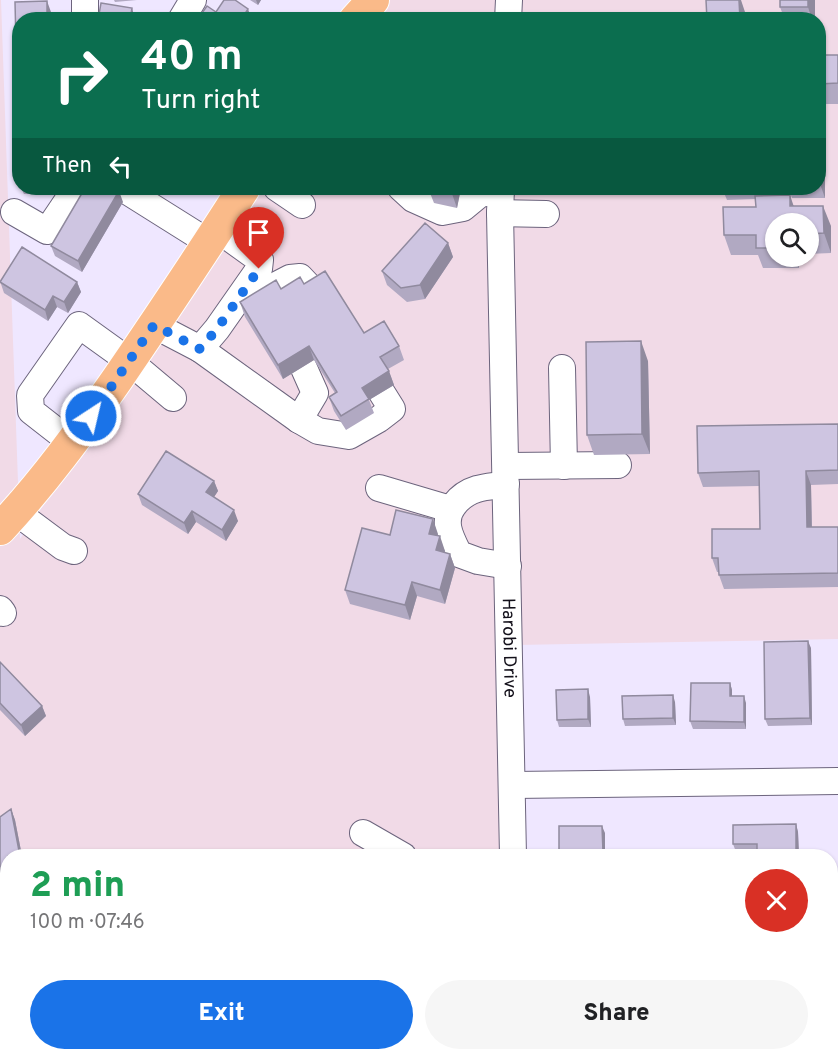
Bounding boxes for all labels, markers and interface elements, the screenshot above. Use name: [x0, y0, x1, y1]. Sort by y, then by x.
text: 40 m: [141, 32, 243, 85]
icon: right: [42, 36, 120, 114]
text: Turn right: [141, 84, 260, 118]
icon: left: [104, 150, 137, 183]
text: Then: [42, 153, 92, 180]
pin: [233, 207, 284, 269]
map controls: [765, 213, 819, 267]
button: search: [765, 213, 819, 267]
icon: arrive: [242, 216, 275, 249]
position arrow: [59, 384, 123, 448]
street label: Harobi Drive: [496, 598, 521, 698]
text: 2 min: [30, 864, 125, 910]
button: close: [745, 869, 808, 932]
text: 100 m · 07:46: [30, 910, 145, 936]
button: Exit: [30, 980, 413, 1049]
button: Share: [425, 980, 808, 1049]

